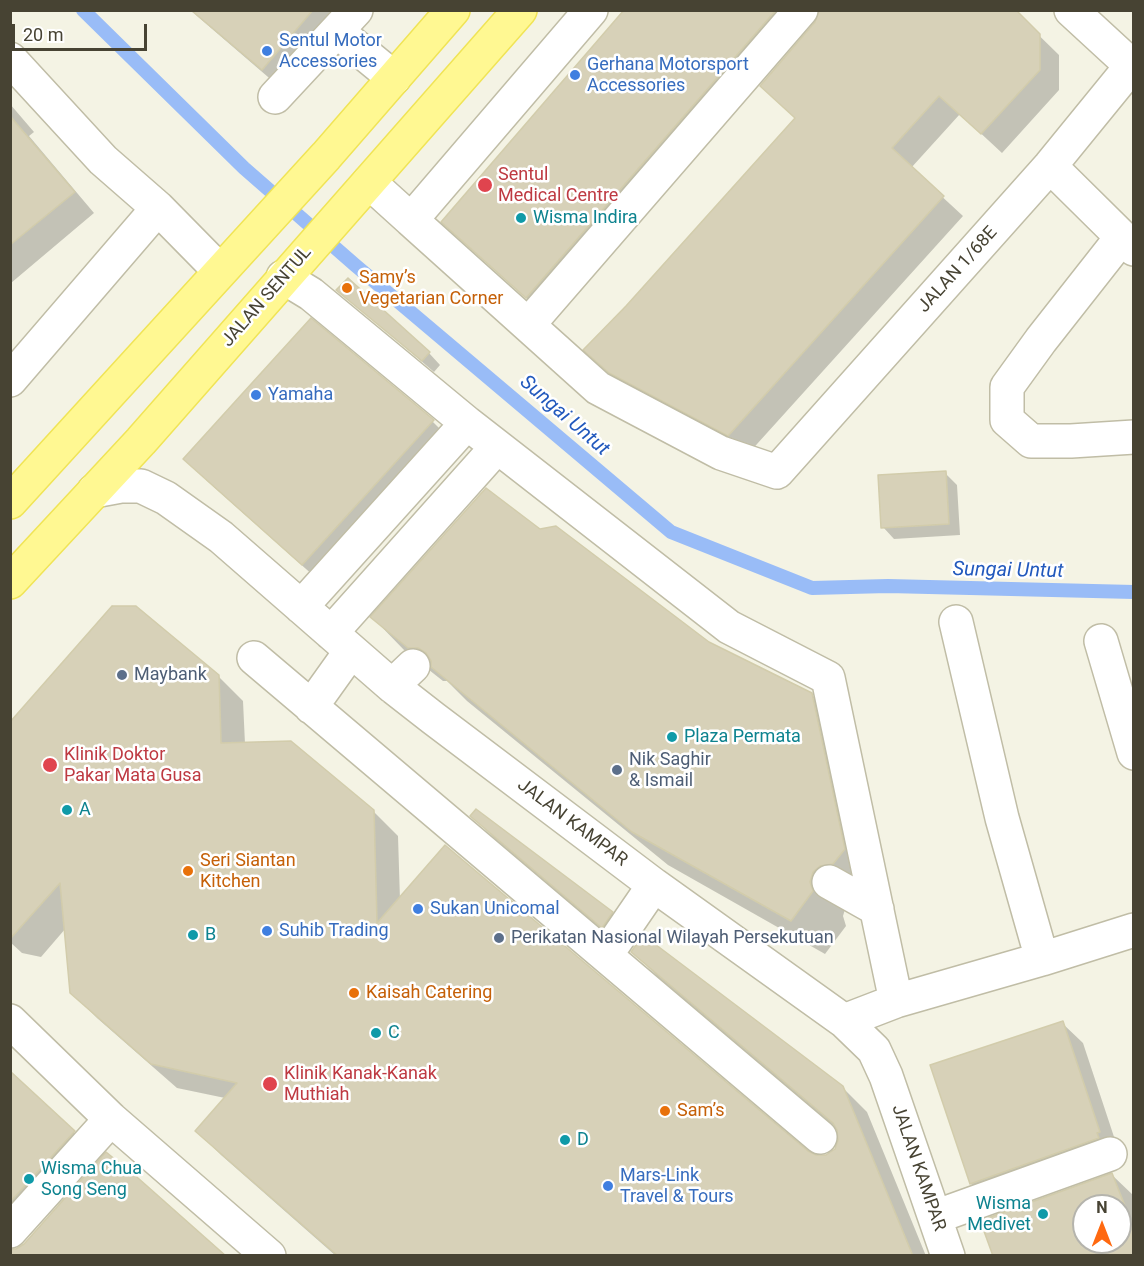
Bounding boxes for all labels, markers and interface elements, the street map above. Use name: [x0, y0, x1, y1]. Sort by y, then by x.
scale bar: [15, 12, 150, 50]
text: 20 m: [23, 24, 63, 45]
place label: Sentul Motor Accessories: [279, 30, 382, 72]
marker: Sentul Motor Accessories: [260, 44, 274, 58]
place label: Gerhana Motorsport Accessories: [587, 54, 749, 97]
marker: Gerhana Motorsport Accessories: [568, 68, 582, 82]
place label: Sentul Medical Centre: [498, 164, 618, 207]
marker: Sentul Medical Centre: [476, 176, 494, 194]
place label: Wisma Indira: [533, 207, 638, 229]
marker: Wisma Indira: [514, 211, 528, 225]
street label: JALAN 1/68E: [914, 222, 1002, 318]
street label: JALAN SENTUL: [218, 242, 316, 352]
place label: Samy’s Vegetarian Corner: [359, 267, 503, 310]
marker: Samy’s Vegetarian Corner: [340, 281, 354, 295]
water label: Sungai Untut: [514, 371, 614, 461]
place label: Yamaha: [268, 384, 333, 406]
marker: Yamaha: [249, 388, 263, 402]
water label: Sungai Untut: [952, 558, 1064, 584]
place label: Maybank: [134, 664, 207, 686]
marker: Maybank: [115, 668, 129, 682]
place label: Plaza Permata: [684, 726, 801, 748]
marker: Plaza Permata: [665, 730, 679, 744]
place label: Klinik Doktor Pakar Mata Gusa: [64, 744, 201, 786]
place label: Nik Saghir & Ismail: [629, 749, 711, 792]
marker: Klinik Doktor Pakar Mata Gusa: [41, 756, 59, 774]
marker: Nik Saghir & Ismail: [610, 763, 624, 777]
street label: JALAN KAMPAR: [513, 775, 631, 871]
place label: A: [79, 799, 91, 821]
marker: A: [60, 803, 74, 817]
place label: Seri Siantan Kitchen: [200, 850, 296, 892]
marker: Seri Siantan Kitchen: [181, 864, 195, 878]
place label: Sukan Unicomal: [430, 898, 560, 920]
marker: Sukan Unicomal: [411, 902, 425, 916]
place label: Suhib Trading: [279, 920, 389, 942]
place label: B: [205, 924, 216, 946]
marker: Suhib Trading: [260, 924, 274, 938]
place label: Perikatan Nasional Wilayah Persekutuan: [511, 927, 834, 949]
marker: B: [186, 928, 200, 942]
marker: Perikatan Nasional Wilayah Persekutuan: [492, 931, 506, 945]
place label: Kaisah Catering: [366, 982, 492, 1004]
marker: Kaisah Catering: [347, 986, 361, 1000]
place label: C: [388, 1022, 400, 1044]
marker: C: [369, 1026, 383, 1040]
place label: Klinik Kanak-Kanak Muthiah: [284, 1063, 437, 1106]
marker: Klinik Kanak-Kanak Muthiah: [261, 1075, 279, 1093]
place label: Sam’s: [677, 1100, 724, 1122]
street label: JALAN KAMPAR: [886, 1102, 950, 1234]
marker: Sam’s: [658, 1104, 672, 1118]
place label: D: [577, 1129, 589, 1151]
marker: D: [558, 1133, 572, 1147]
place label: Wisma Chua Song Seng: [41, 1158, 142, 1200]
place label: Mars-Link Travel & Tours: [620, 1165, 734, 1208]
marker: Wisma Chua Song Seng: [22, 1172, 36, 1186]
marker: Mars-Link Travel & Tours: [601, 1179, 615, 1193]
place label: Wisma Medivet: [967, 1193, 1031, 1236]
north arrow: [1072, 1194, 1132, 1254]
text: N: [1096, 1198, 1108, 1217]
marker: Wisma Medivet: [1036, 1207, 1050, 1221]

